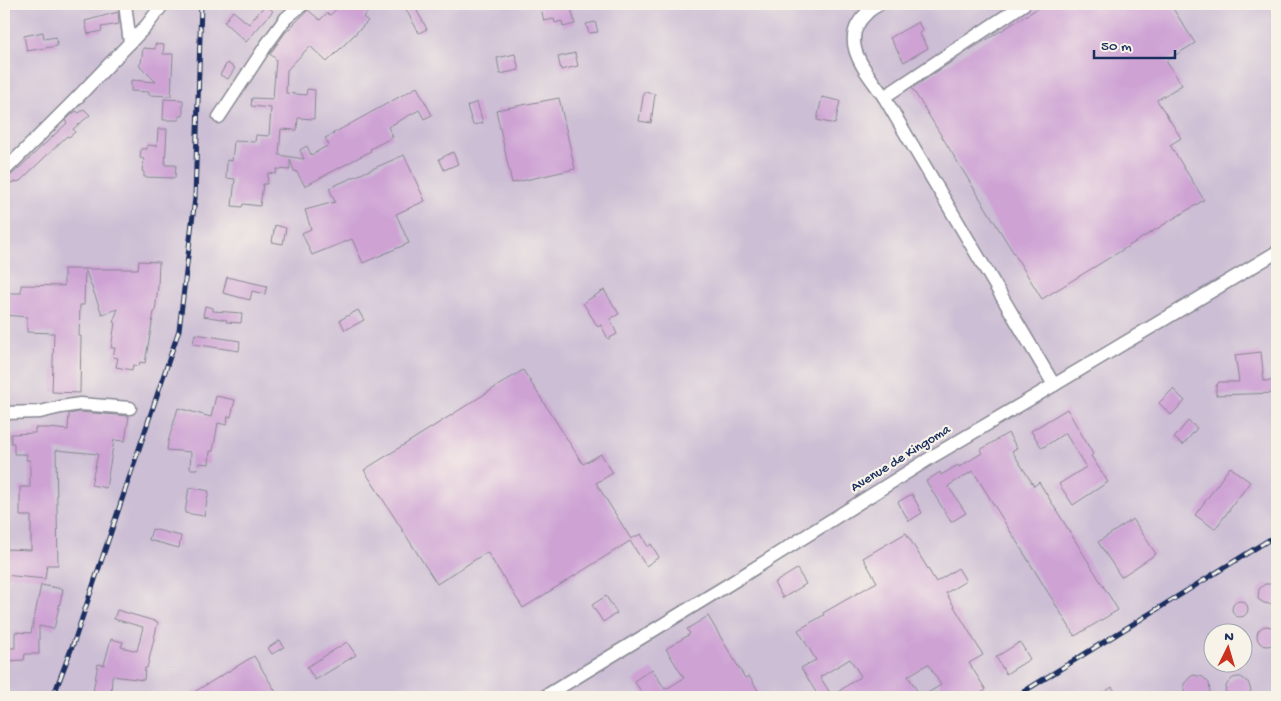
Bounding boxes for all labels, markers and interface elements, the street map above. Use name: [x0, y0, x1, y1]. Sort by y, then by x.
scale bar: [1094, 28, 1175, 60]
text: 50 m: [1101, 38, 1132, 56]
street label: Avenue de Kingoma: [848, 421, 955, 497]
north arrow: [1204, 624, 1254, 674]
text: N: [1224, 629, 1234, 646]

